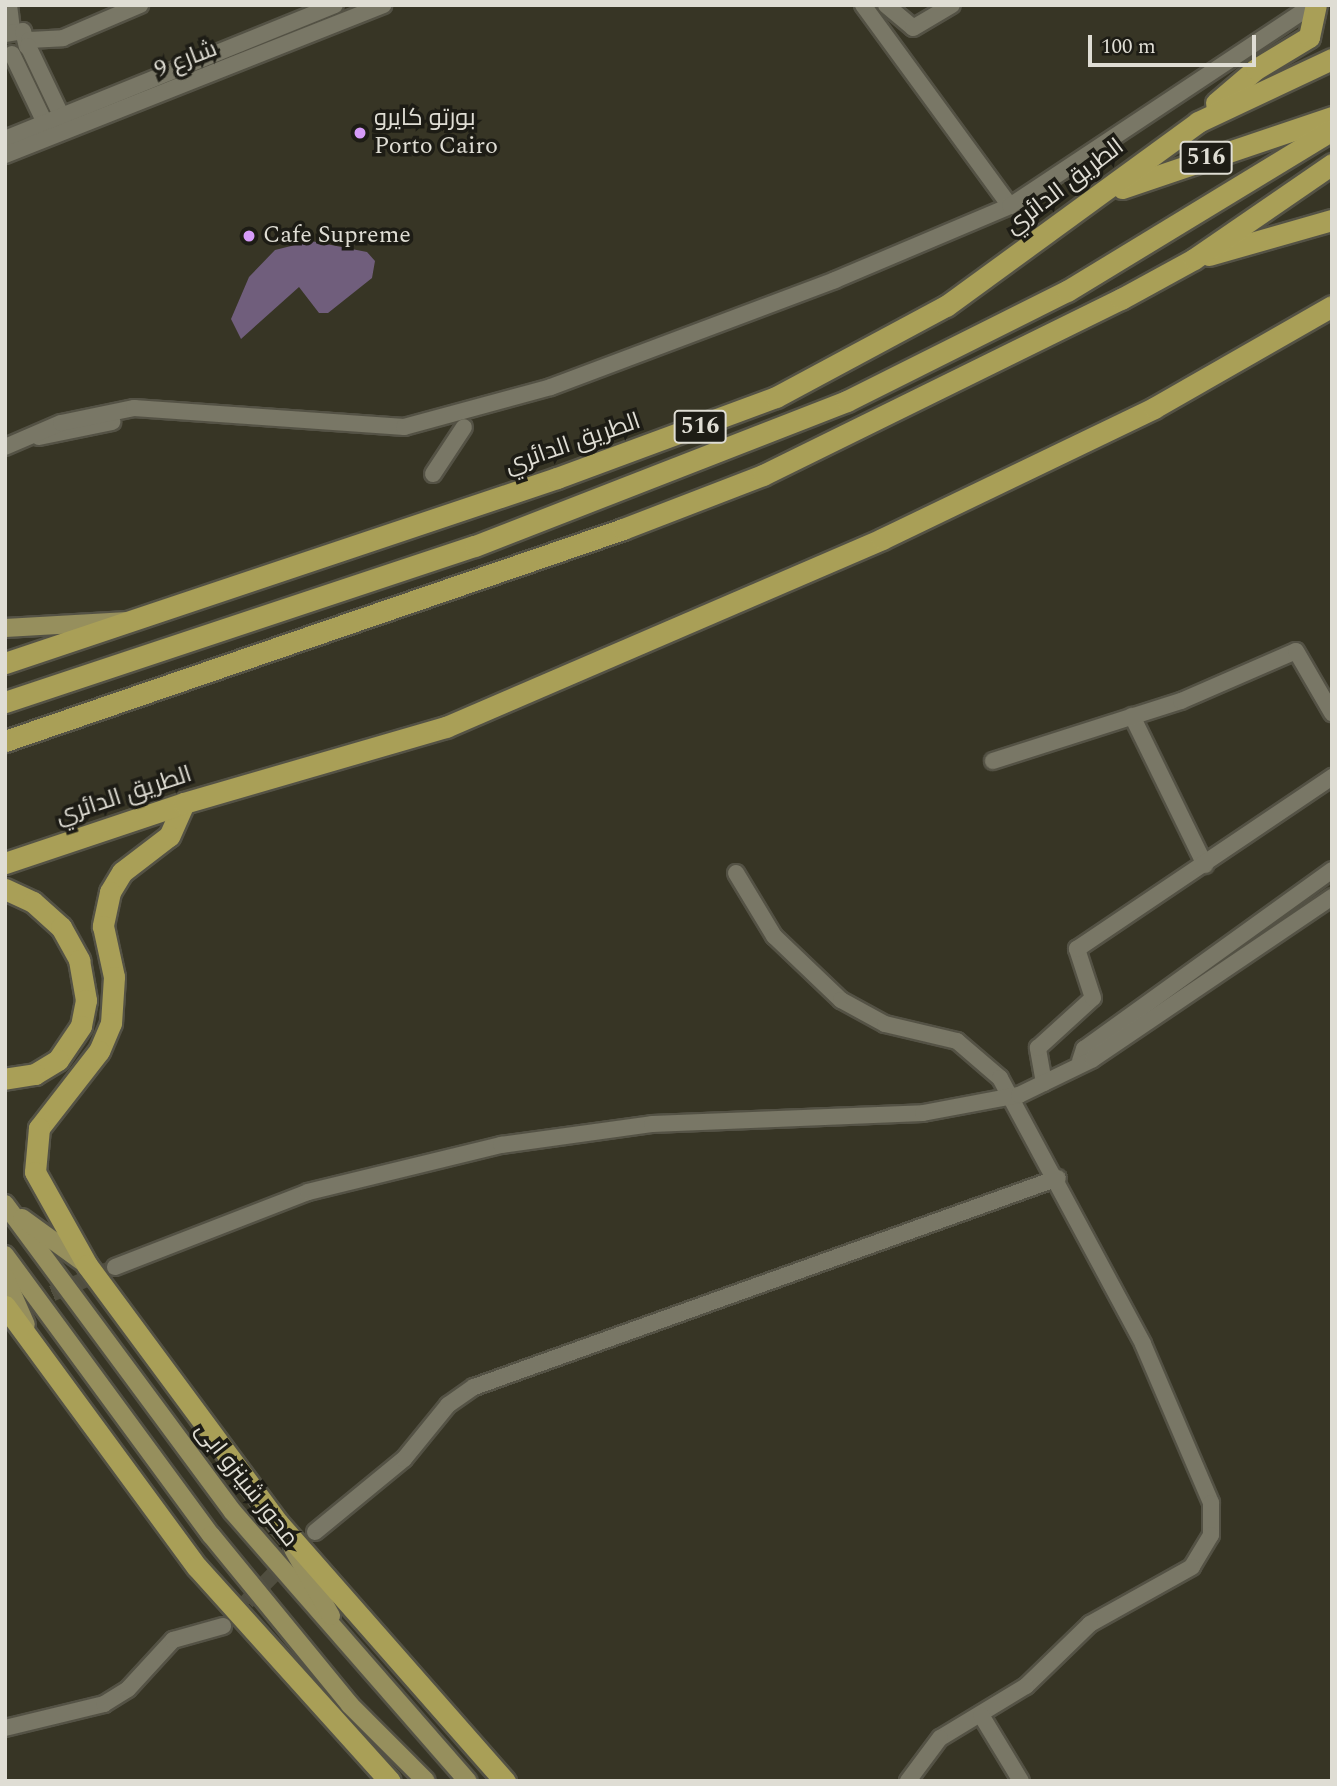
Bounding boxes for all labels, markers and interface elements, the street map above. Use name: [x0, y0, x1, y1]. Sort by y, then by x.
scale bar: [1092, 21, 1260, 65]
text: 100 m: [1101, 31, 1156, 63]
street label: شارع 9: [151, 35, 221, 85]
place label: بورتو كايرو Porto Cairo: [374, 105, 498, 161]
marker: بورتو كايرو Porto Cairo: [352, 125, 368, 141]
street label: الطريق الدائري: [1000, 133, 1130, 241]
road number: 516: [1178, 139, 1234, 178]
place label: Cafe Supreme: [263, 222, 411, 250]
marker: Cafe Supreme: [241, 228, 257, 244]
street label: الطريق الدائري: [501, 407, 645, 481]
road number: 516: [672, 408, 728, 446]
street label: الطريق الدائري: [52, 760, 196, 832]
street label: محور شينزو ابى: [188, 1417, 304, 1553]

